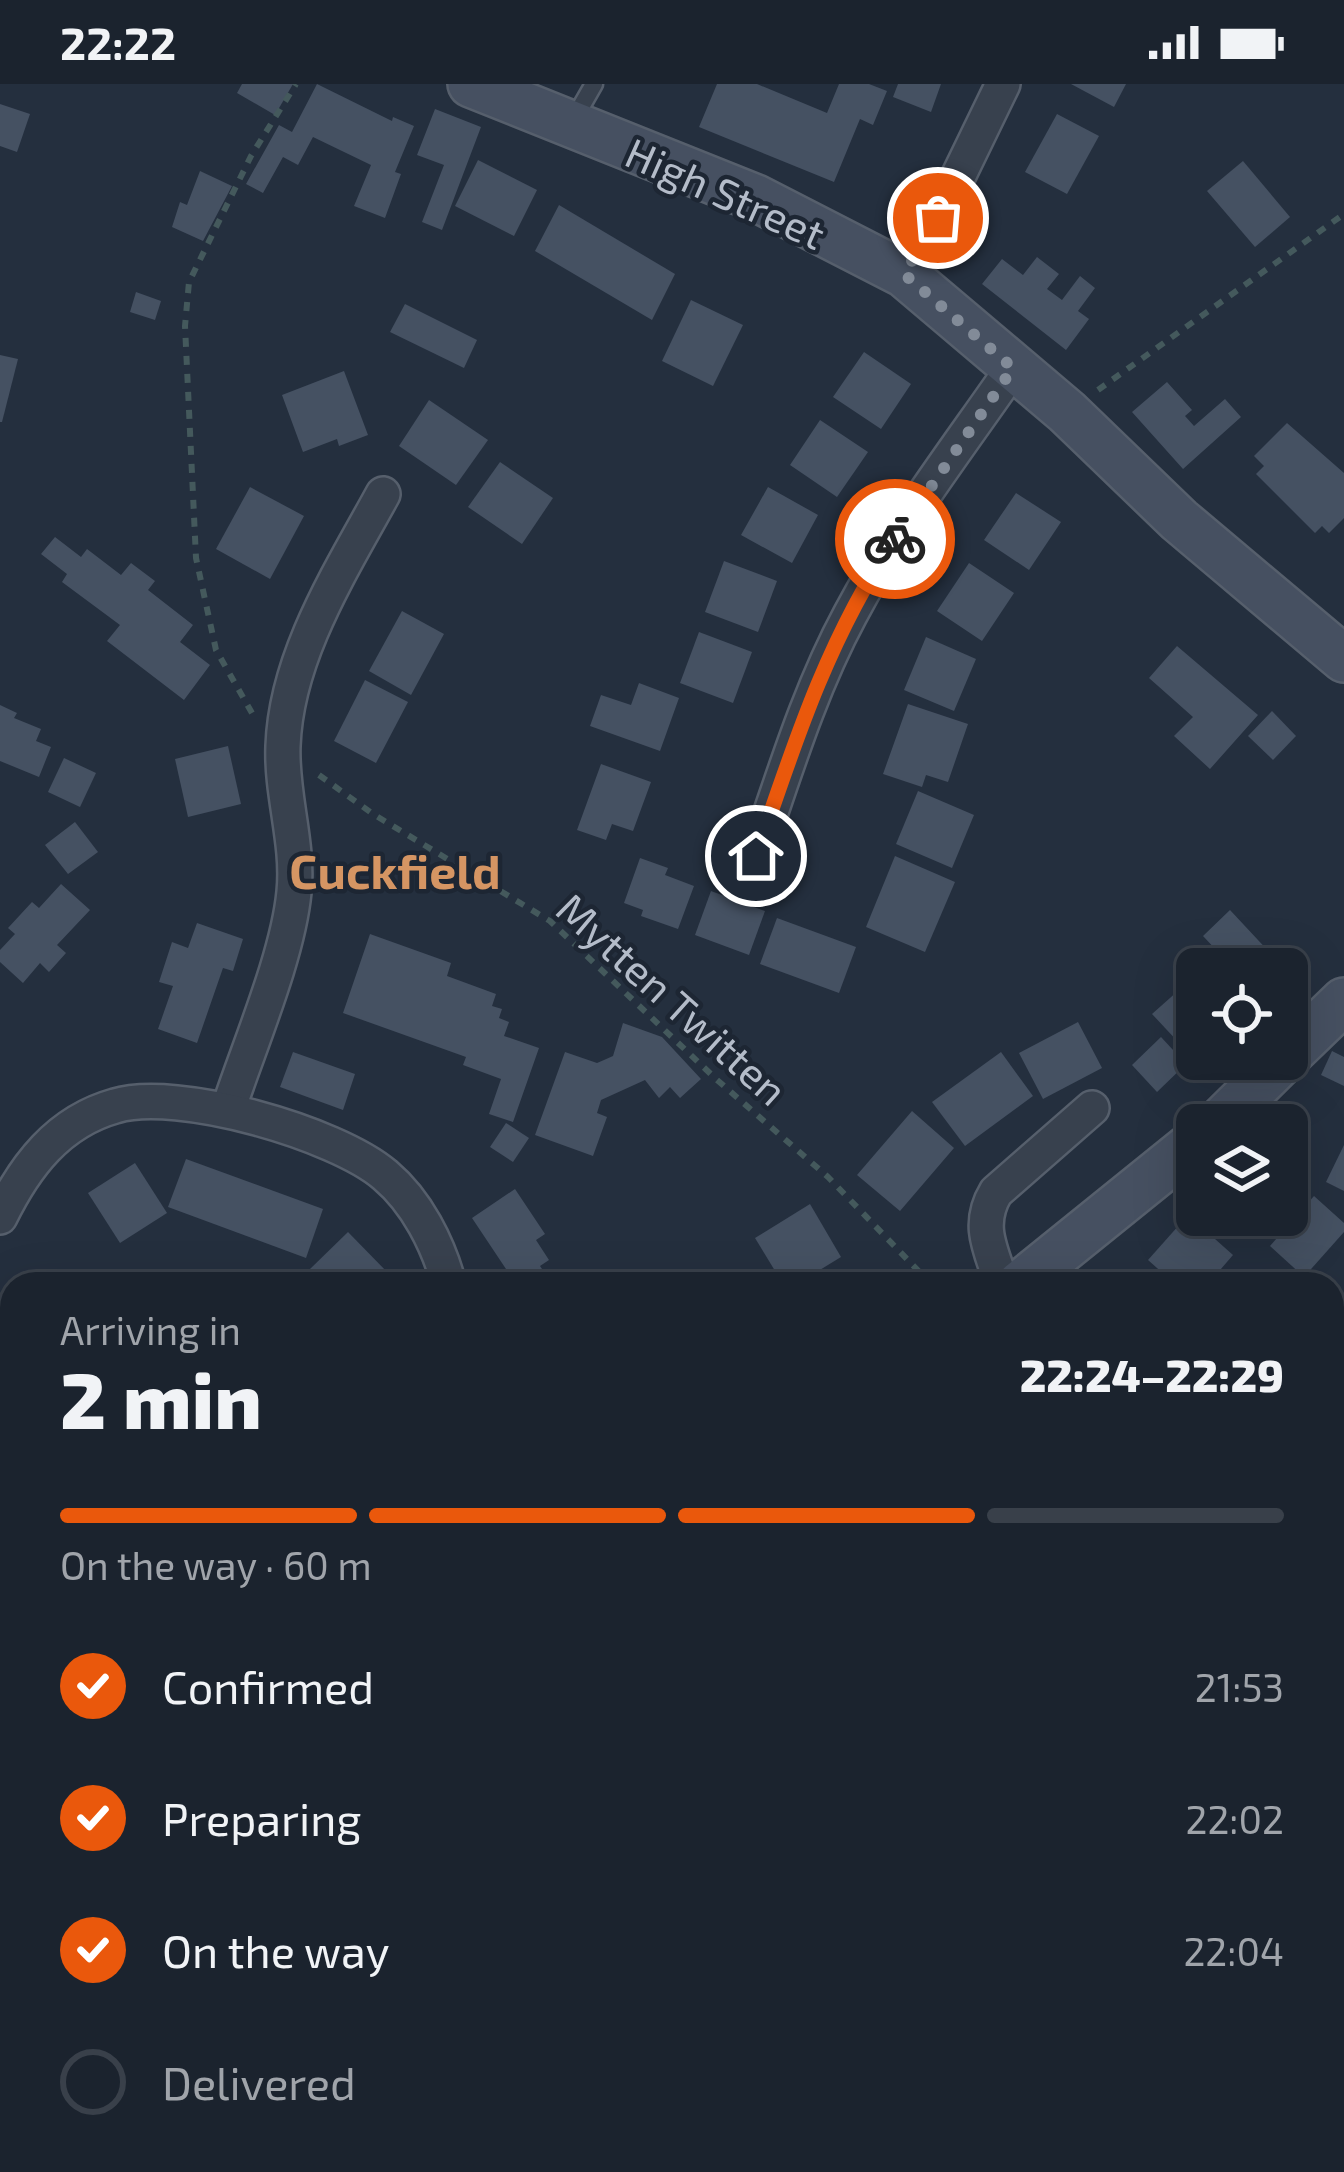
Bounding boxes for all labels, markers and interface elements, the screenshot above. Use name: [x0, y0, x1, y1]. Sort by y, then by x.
text: 22:22: [60, 15, 176, 69]
street label: High Street: [619, 126, 833, 258]
pin: [887, 167, 989, 269]
icon: bag: [905, 185, 971, 251]
courier: [835, 479, 955, 599]
icon: bike: [862, 506, 928, 572]
pin: [705, 805, 807, 907]
icon: home: [723, 823, 789, 889]
district label: Cuckfield: [289, 841, 501, 899]
street label: Mytten Twitten: [548, 882, 798, 1114]
map controls: [1176, 948, 1308, 1236]
button: locate: [1176, 948, 1308, 1080]
button: layers: [1176, 1104, 1308, 1236]
text: Arriving in: [60, 1306, 241, 1353]
text: 22:24–22:29: [1020, 1347, 1284, 1401]
text: 2 min: [60, 1351, 262, 1445]
text: On the way · 60 m: [60, 1541, 372, 1588]
icon: check: [60, 1653, 126, 1719]
text: Confirmed: [162, 1659, 374, 1713]
text: 21:53: [1195, 1663, 1284, 1710]
icon: check: [60, 1785, 126, 1851]
text: Preparing: [162, 1791, 361, 1845]
text: 22:02: [1186, 1795, 1284, 1842]
icon: check: [60, 1917, 126, 1983]
text: On the way: [162, 1923, 389, 1977]
text: 22:04: [1183, 1927, 1284, 1974]
text: Delivered: [162, 2055, 356, 2109]

